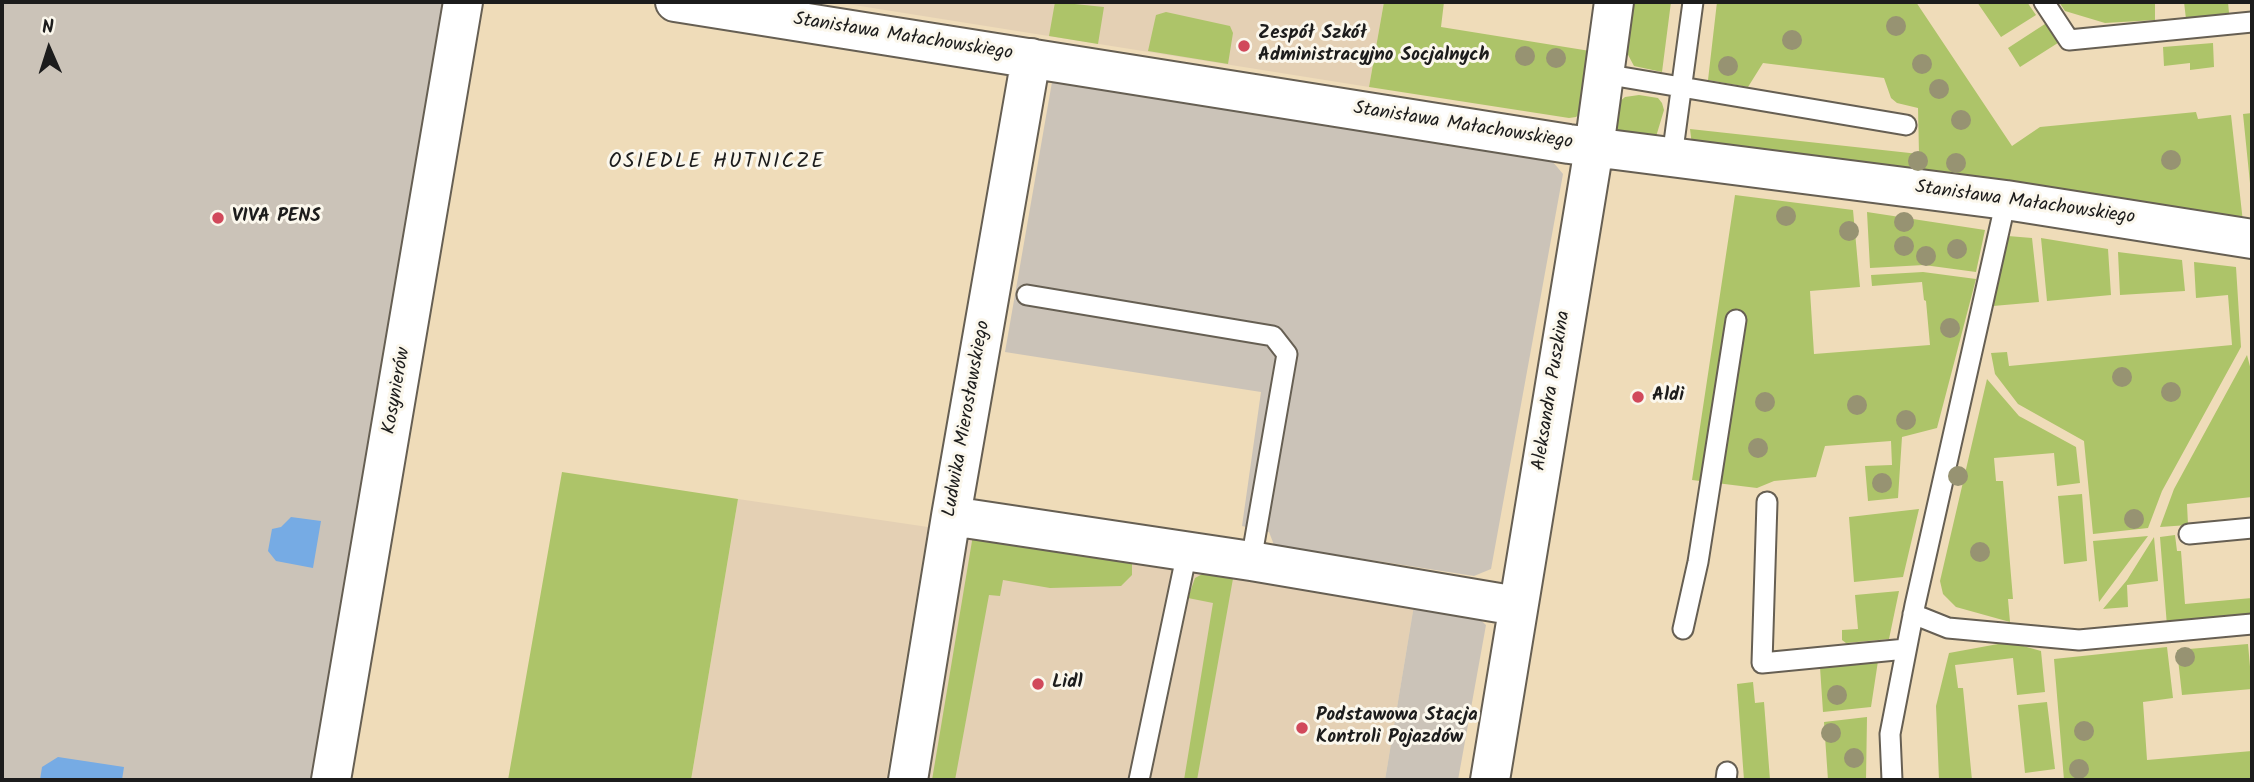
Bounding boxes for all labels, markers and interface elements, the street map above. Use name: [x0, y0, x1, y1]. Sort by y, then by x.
street label: Stanisława Małachowskiego: [792, 9, 1014, 67]
text: N: [41, 13, 55, 43]
north arrow: [14, 14, 84, 84]
place label: Zespół Szkół Administracyjno Socjalnych: [1258, 24, 1489, 68]
marker: Zespół Szkół Administracyjno Socjalnych: [1236, 38, 1252, 54]
street label: Stanisława Małachowskiego: [1352, 98, 1574, 156]
district label: OSIEDLE HUTNICZE: [610, 150, 824, 176]
street label: Stanisława Małachowskiego: [1914, 177, 2136, 231]
place label: VIVA PENS: [232, 207, 321, 229]
marker: VIVA PENS: [210, 210, 226, 226]
street label: Aleksandra Puszkina: [1529, 309, 1577, 473]
street label: Ludwika Mierosławskiego: [939, 319, 997, 519]
street label: Kosynierów: [379, 346, 417, 436]
place label: Aldi: [1652, 386, 1684, 408]
marker: Aldi: [1630, 389, 1646, 405]
place label: Lidl: [1052, 673, 1083, 695]
marker: Lidl: [1030, 676, 1046, 692]
place label: Podstawowa Stacja Kontroli Pojazdów: [1316, 706, 1478, 750]
marker: Podstawowa Stacja Kontroli Pojazdów: [1294, 720, 1310, 736]

